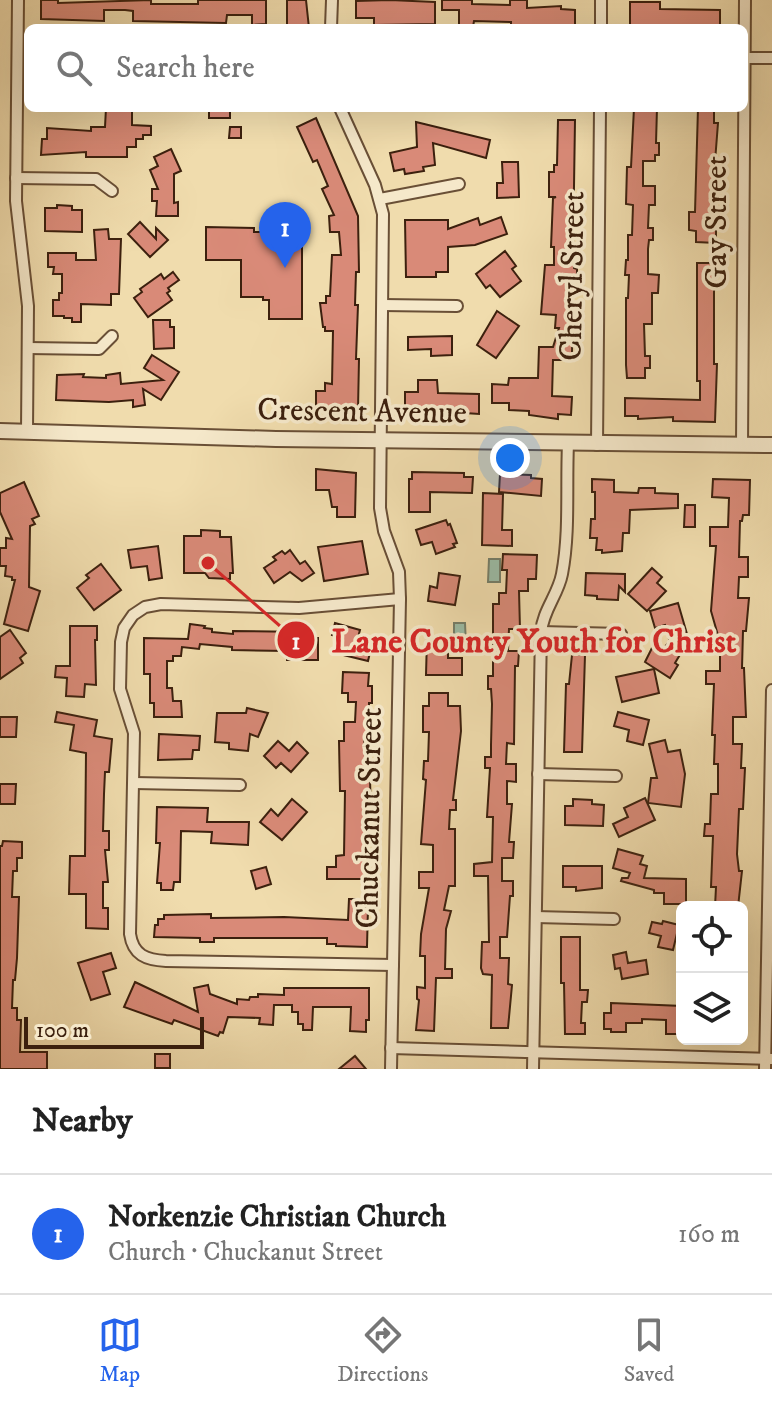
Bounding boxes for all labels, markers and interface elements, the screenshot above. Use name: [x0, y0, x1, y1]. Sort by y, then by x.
search box: [24, 24, 748, 112]
icon: search: [52, 46, 96, 90]
text: Search here: [116, 50, 255, 87]
street label: Gay Street: [697, 155, 737, 289]
street label: Cheryl Street: [552, 191, 594, 361]
pin: 1: [259, 202, 311, 268]
street label: Crescent Avenue: [257, 390, 467, 434]
your location: [490, 438, 530, 478]
callout: Lane County Youth for Christ: [276, 611, 752, 669]
text: Lane County Youth for Christ: [332, 621, 737, 663]
text: 1: [292, 627, 301, 657]
street label: Chuckanut Street: [348, 707, 392, 929]
map controls: [676, 901, 748, 1045]
button: locate: [676, 901, 748, 973]
button: layers: [676, 973, 748, 1045]
scale bar: [24, 1013, 204, 1049]
text: 100 m: [36, 1017, 89, 1044]
text: Nearby: [32, 1100, 133, 1142]
text: Norkenzie Christian Church: [108, 1199, 446, 1236]
text: 1: [53, 1218, 63, 1251]
text: 160 m: [678, 1218, 740, 1251]
text: Church · Chuckanut Street: [108, 1236, 383, 1269]
tab: Map: [98, 1313, 142, 1388]
tab: Directions: [337, 1313, 428, 1388]
tab: Saved: [624, 1313, 674, 1388]

